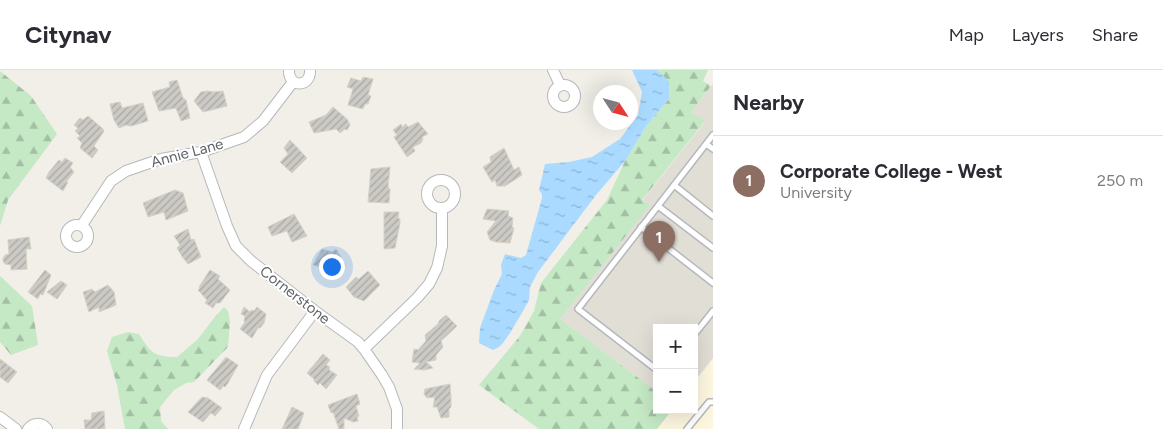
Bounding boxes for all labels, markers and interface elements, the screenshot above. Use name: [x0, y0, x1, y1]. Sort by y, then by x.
text: Citynav: [25, 20, 112, 49]
text: Map: [949, 24, 984, 46]
text: Layers: [1012, 24, 1064, 46]
text: Share: [1092, 24, 1138, 46]
north arrow: [593, 85, 638, 130]
text: Nearby: [733, 90, 804, 115]
street label: Annie Lane: [149, 135, 225, 171]
text: Corporate College - West: [780, 160, 1003, 183]
text: 1: [746, 171, 752, 190]
text: 250 m: [1097, 171, 1143, 190]
text: University: [780, 183, 852, 202]
pin: 1: [643, 221, 675, 262]
your location: [319, 254, 345, 280]
street label: Cornerstone: [256, 262, 334, 328]
map controls: [653, 324, 698, 414]
button: +: [653, 324, 698, 369]
button: −: [653, 369, 698, 414]

